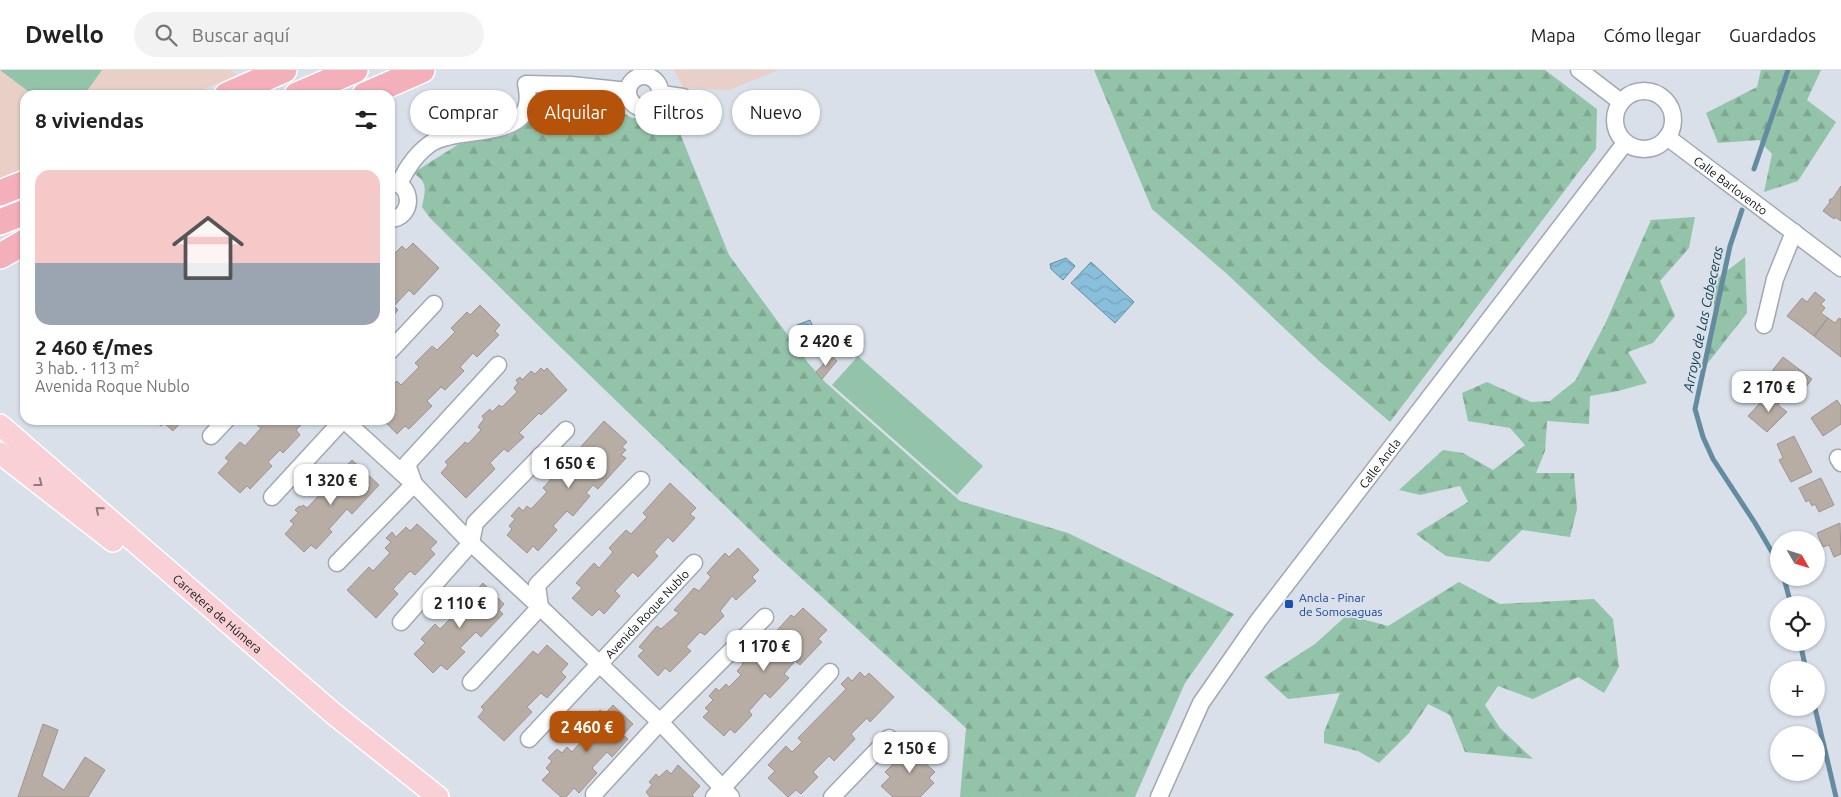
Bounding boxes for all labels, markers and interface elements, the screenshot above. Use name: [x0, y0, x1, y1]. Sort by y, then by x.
search box: [134, 12, 484, 57]
text: Dwello: [25, 21, 104, 48]
icon: search: [152, 21, 180, 49]
text: Buscar aquí: [192, 24, 289, 46]
text: Mapa: [1531, 25, 1576, 45]
text: Cómo llegar: [1604, 25, 1701, 45]
text: Guardados: [1729, 25, 1816, 45]
chip: Comprar: [410, 90, 517, 135]
chip: Alquilar: [527, 90, 625, 135]
chip: Filtros: [635, 90, 722, 135]
chip: Nuevo: [732, 90, 820, 135]
icon: filters: [352, 106, 380, 134]
text: 8 viviendas: [35, 108, 144, 132]
street label: Calle Barlovento: [1692, 153, 1770, 217]
icon: home: [163, 203, 253, 293]
water label: Arroyo de Las Cabeceras: [1680, 245, 1726, 394]
pin: 2 420 €: [780, 324, 872, 367]
text: 2 420 €: [800, 332, 852, 350]
text: 2 460 €/mes: [35, 335, 153, 359]
text: 3 hab. · 113 m²: [35, 359, 140, 377]
pin: 2 170 €: [1723, 370, 1815, 413]
text: Avenida Roque Nublo: [35, 377, 190, 395]
text: 2 170 €: [1743, 378, 1795, 396]
street label: Calle Ancla: [1356, 436, 1402, 490]
pin: 1 650 €: [523, 446, 615, 489]
text: 1 650 €: [543, 454, 595, 472]
pin: 1 320 €: [285, 464, 377, 506]
text: 1 320 €: [305, 471, 357, 489]
one-way arrow: [33, 477, 42, 485]
one-way arrow: [95, 507, 104, 516]
north arrow: [1770, 531, 1825, 586]
map controls: [1770, 531, 1825, 781]
street label: Avenida Roque Nublo: [602, 567, 691, 660]
street label: Carretera de Húmera: [171, 571, 265, 655]
pin: 2 110 €: [414, 586, 506, 629]
place label: Ancla - Pinar de Somosaguas: [1299, 591, 1383, 618]
text: 2 110 €: [434, 594, 486, 612]
button: locate: [1770, 596, 1825, 651]
marker: Ancla - Pinar de Somosaguas: [1283, 598, 1295, 610]
pin: 1 170 €: [718, 630, 810, 672]
text: 1 170 €: [738, 637, 790, 655]
button: +: [1770, 661, 1825, 716]
pin: 2 460 €: [541, 710, 633, 753]
text: 2 460 €: [561, 718, 613, 736]
button: −: [1770, 726, 1825, 781]
pin: 2 150 €: [864, 732, 956, 774]
text: 2 150 €: [884, 739, 936, 757]

